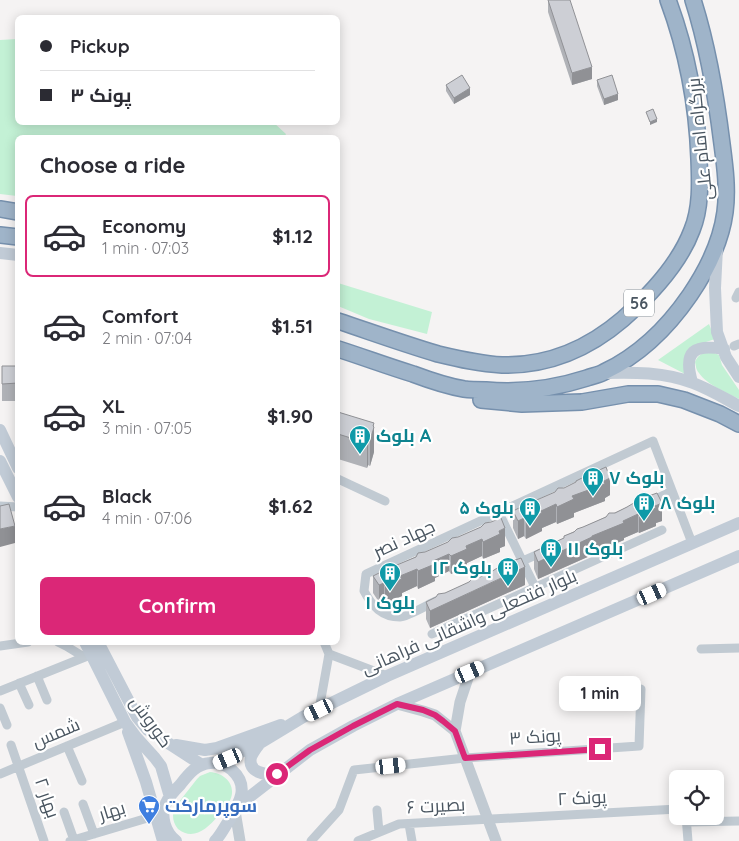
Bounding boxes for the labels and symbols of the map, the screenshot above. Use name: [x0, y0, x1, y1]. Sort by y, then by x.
street label: بزرگراه امام علی: [682, 77, 718, 201]
road number: 56: [624, 290, 654, 316]
building icon: بلوک A: [348, 424, 372, 455]
place label: بلوک A: [376, 424, 432, 447]
building icon: بلوک ۷: [581, 466, 605, 497]
place label: بلوک ۷: [609, 466, 665, 489]
building icon: بلوک ۸: [632, 491, 656, 522]
place label: بلوک ۸: [660, 491, 716, 514]
place label: بلوک ۵: [459, 496, 514, 519]
building icon: بلوک ۵: [518, 496, 542, 527]
street label: جهاد نصر: [368, 514, 438, 563]
building icon: بلوک ۱۱: [539, 537, 563, 568]
place label: بلوک ۱۱: [567, 537, 623, 560]
place label: بلوک ۱۲: [432, 556, 492, 579]
building icon: بلوک ۱۲: [496, 556, 520, 587]
building icon: بلوک ۱: [378, 561, 402, 592]
street label: بلوار فتحعلی واشقانی فراهانی: [357, 564, 580, 680]
car: [635, 581, 668, 607]
place label: بلوک ۱: [365, 591, 415, 614]
car: [453, 659, 486, 685]
callout: 1 min: [559, 676, 641, 712]
street label: کوروش: [125, 691, 178, 752]
car: [302, 697, 335, 723]
street label: شمس: [29, 712, 83, 753]
street label: پونک ۳: [508, 723, 562, 751]
route end: [589, 738, 611, 760]
car: [211, 746, 244, 772]
car: [375, 757, 406, 775]
route start: [266, 763, 288, 785]
street label: بهار ۲: [30, 775, 65, 821]
street label: پونک ۲: [557, 785, 607, 811]
street label: بصیرت ۶: [406, 792, 466, 819]
supermarket icon: سوپرمارکت: [137, 794, 161, 825]
place label: سوپرمارکت: [165, 794, 257, 818]
street label: بهار: [95, 796, 128, 826]

